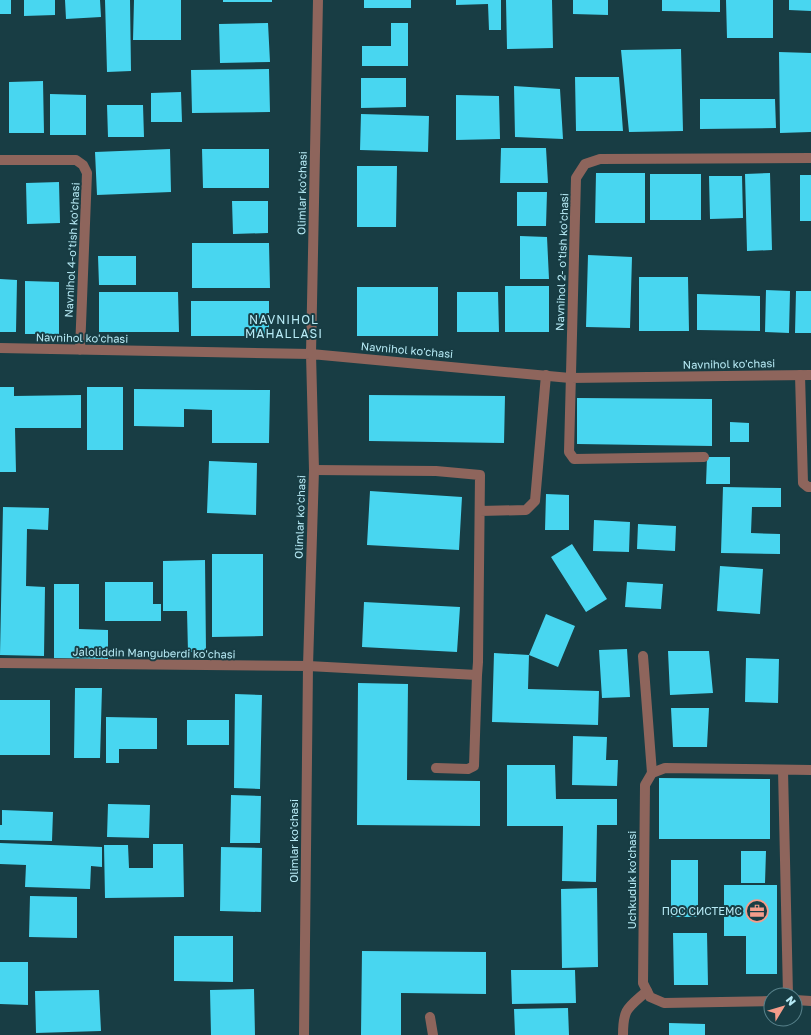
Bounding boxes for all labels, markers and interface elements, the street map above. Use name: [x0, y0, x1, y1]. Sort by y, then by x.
street label: Olimlar ko'chasi: [294, 151, 309, 235]
street label: Navnihol 4-o'tish ko'chasi: [61, 182, 82, 318]
street label: Navnihol 2- o'tish ko'chasi: [553, 193, 570, 331]
district label: NAVNIHOL MAHALLASI: [245, 312, 323, 341]
street label: Navnihol ko'chasi: [36, 330, 128, 345]
street label: Navnihol ko'chasi: [360, 339, 454, 360]
street label: Navnihol ko'chasi: [683, 356, 775, 371]
street label: Olimlar ko'chasi: [292, 475, 307, 559]
street label: Jaloliddin Manguberdi ko'chasi: [72, 645, 236, 660]
street label: Olimlar ko'chasi: [287, 799, 300, 883]
street label: Uchkuduk ko'chasi: [625, 831, 638, 929]
office icon: ПОС СИСТЕМС: [744, 898, 770, 924]
place label: ПОС СИСТЕМС: [662, 904, 742, 917]
north arrow: [763, 987, 803, 1027]
text: N: [784, 993, 799, 1008]

